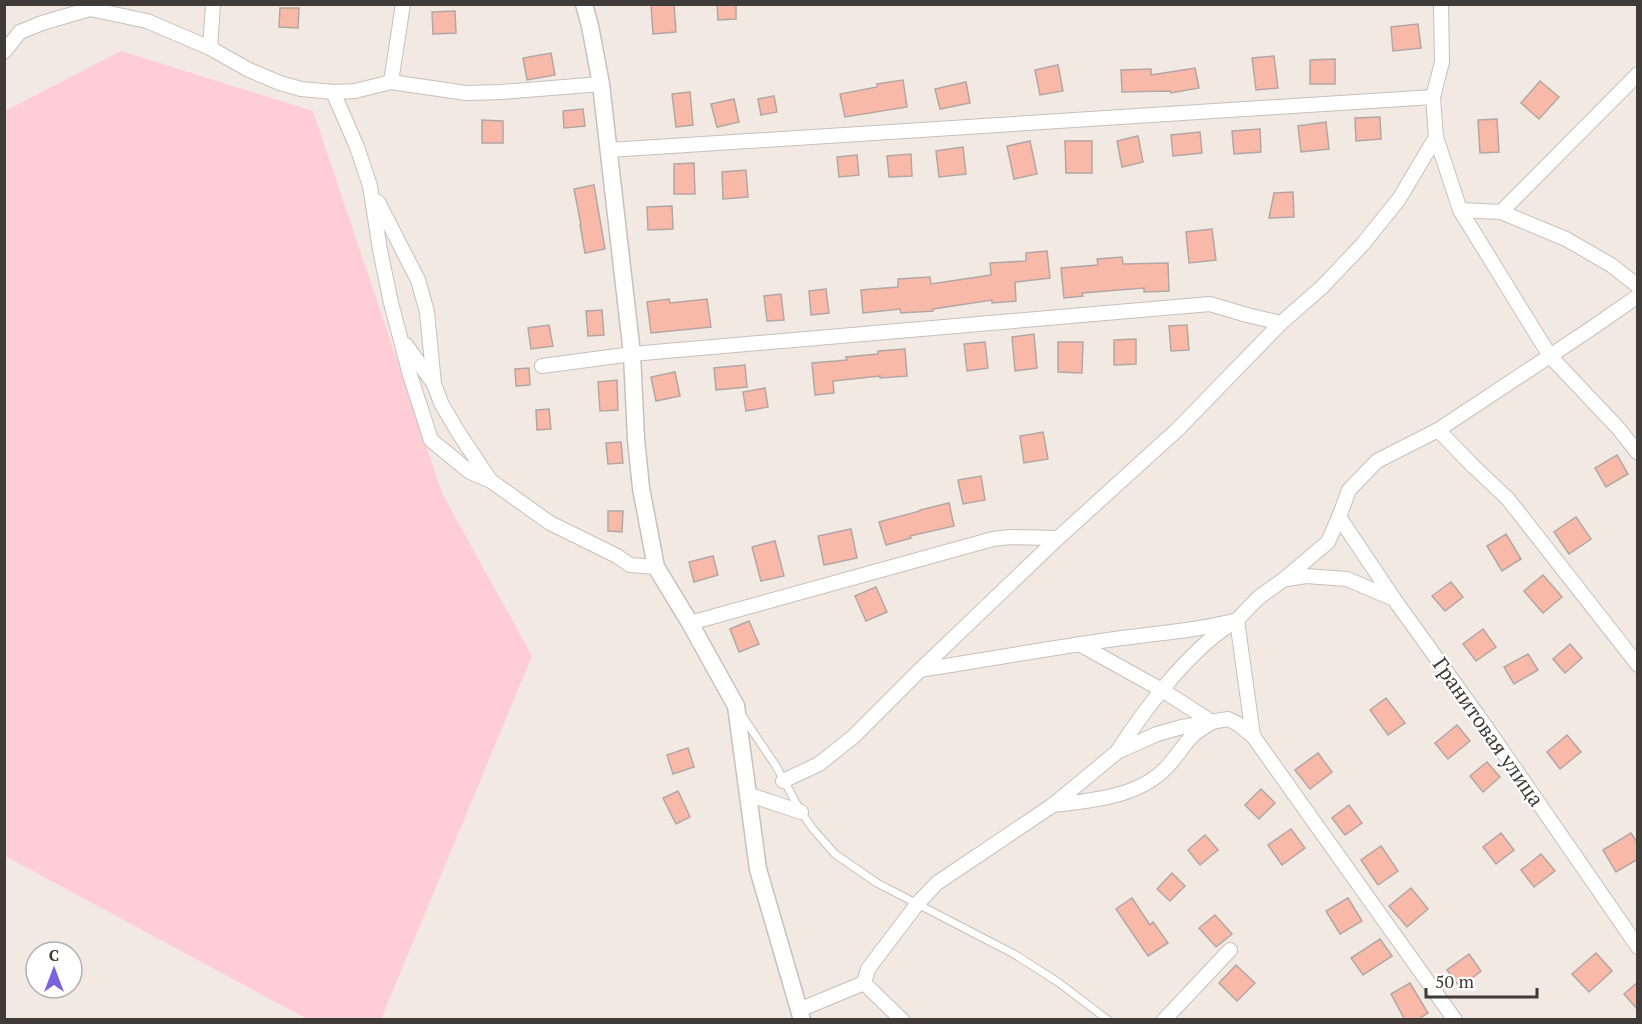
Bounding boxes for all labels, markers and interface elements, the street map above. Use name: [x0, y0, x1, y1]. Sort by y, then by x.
street label: Гранитовая улица: [1427, 651, 1551, 812]
north arrow: [24, 940, 84, 1000]
text: С: [49, 944, 59, 966]
scale bar: [1426, 961, 1537, 999]
text: 50 m: [1435, 969, 1475, 993]

